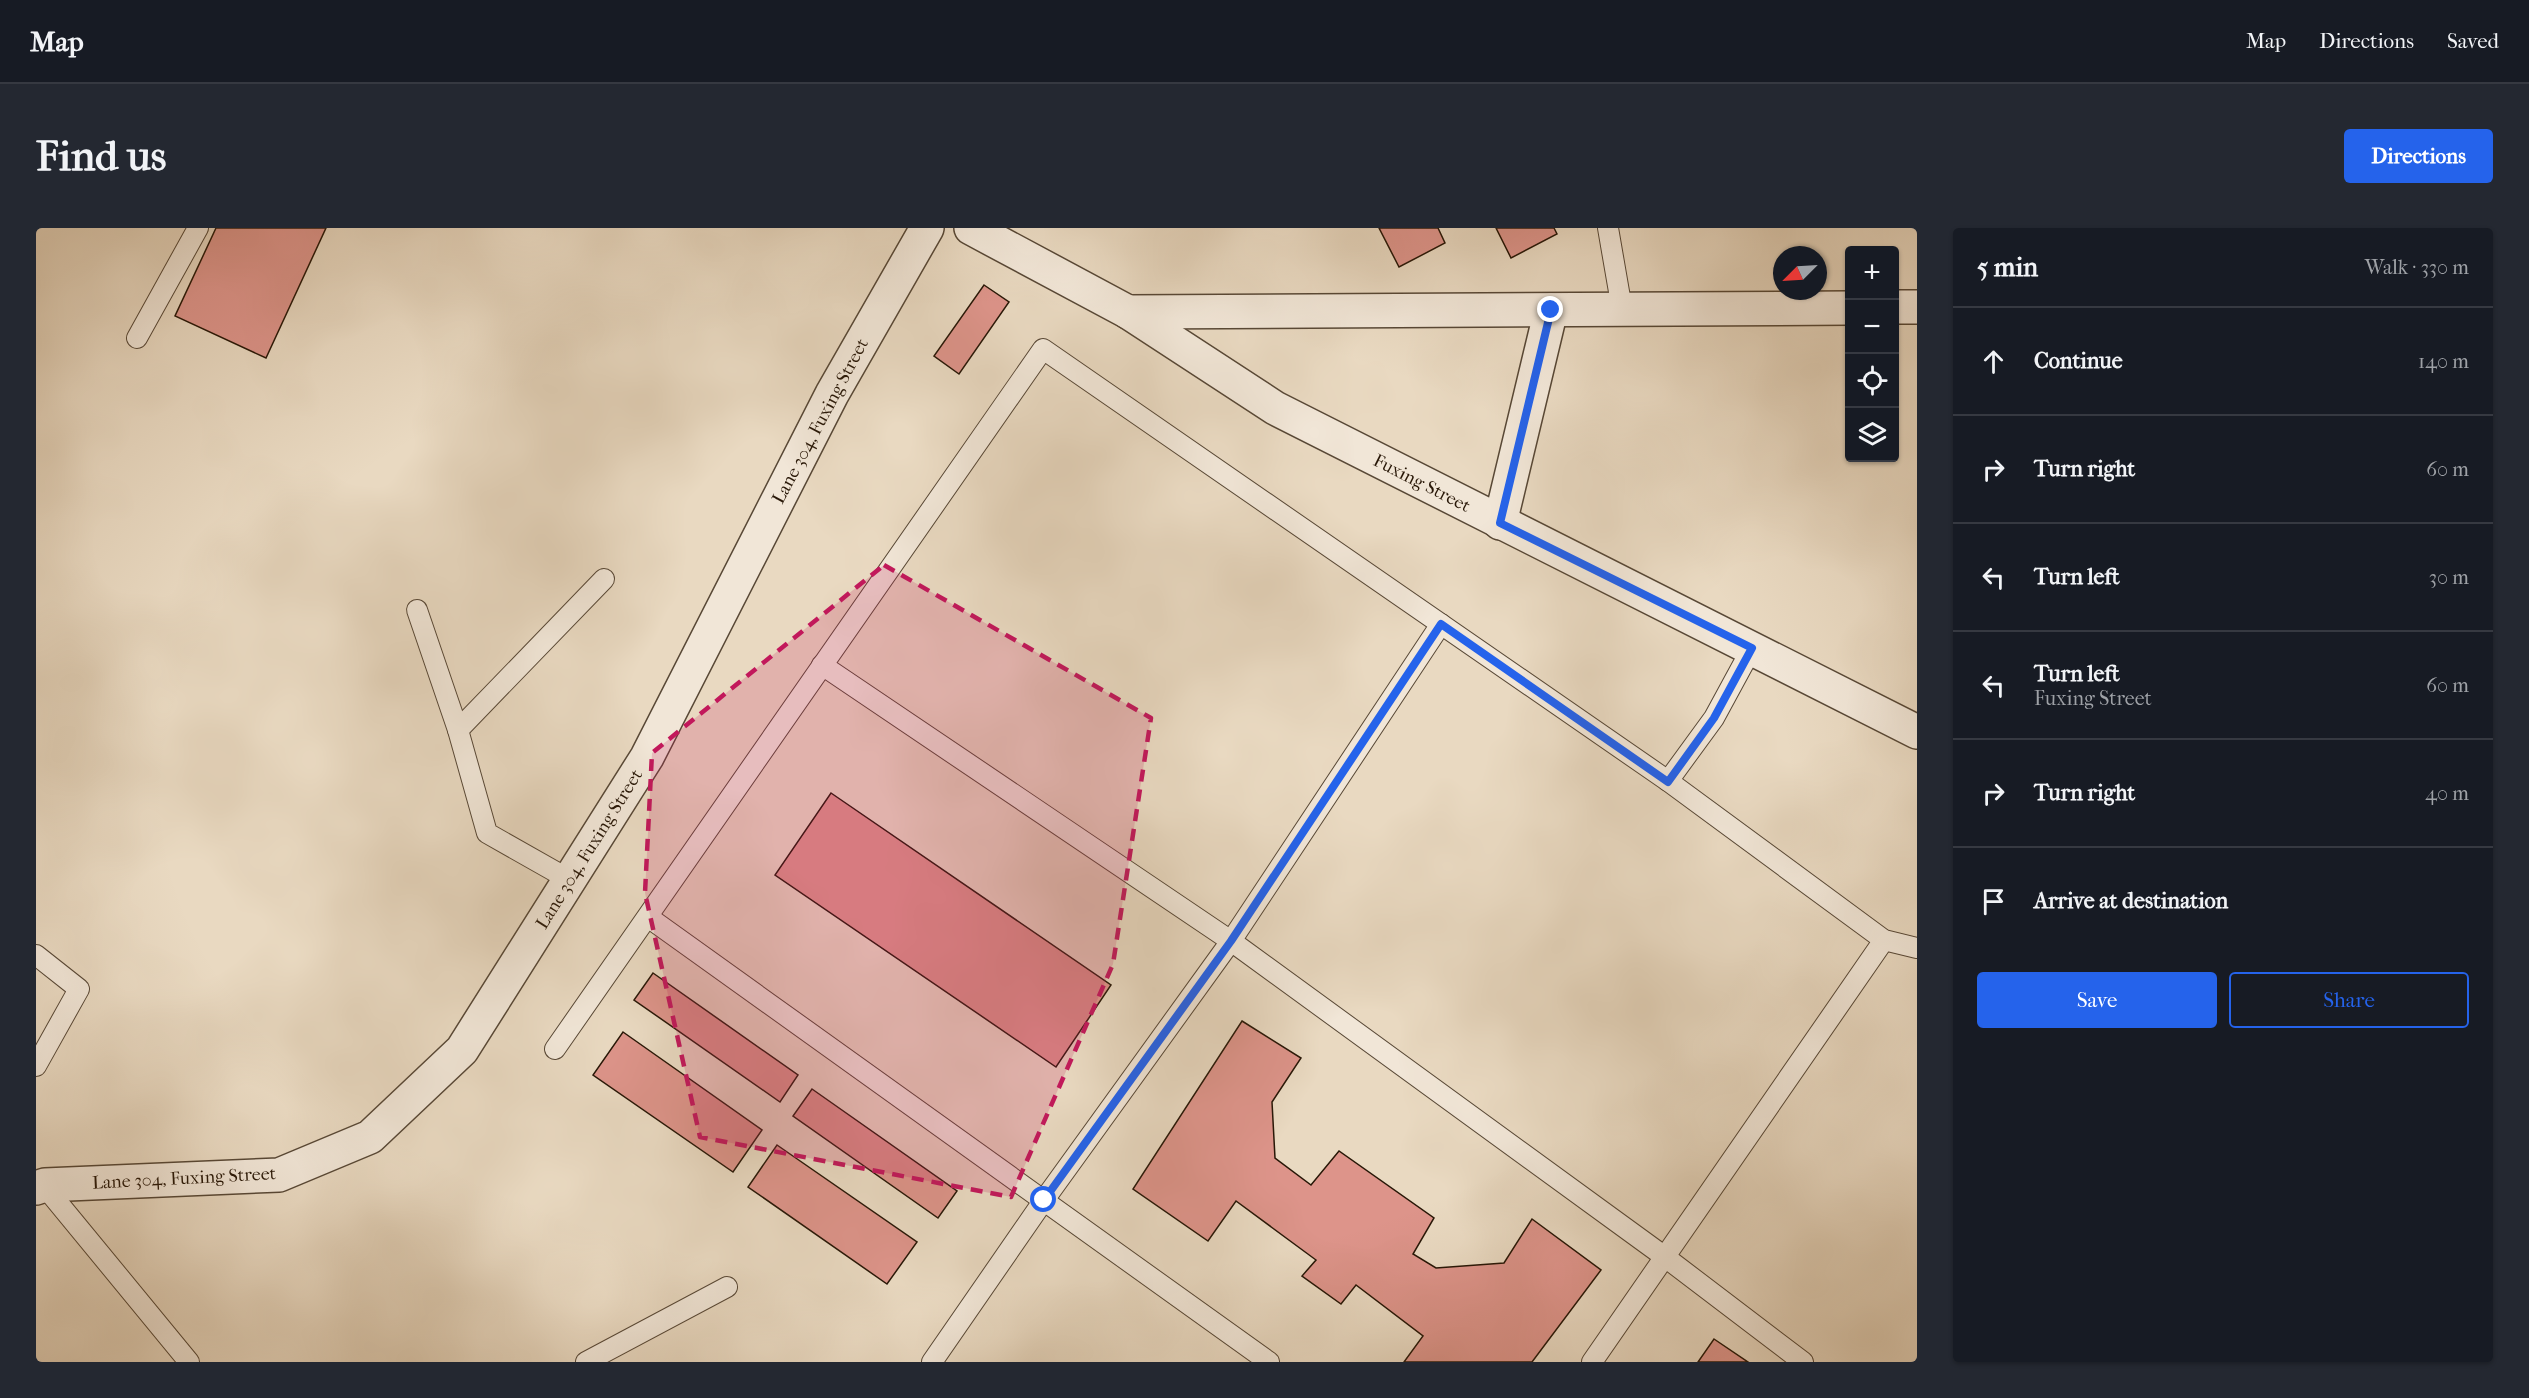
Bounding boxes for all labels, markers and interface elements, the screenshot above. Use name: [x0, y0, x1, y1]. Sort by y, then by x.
text: Map: [30, 25, 84, 58]
text: Map: [2246, 29, 2286, 53]
text: Directions: [2319, 29, 2414, 53]
text: Saved: [2447, 29, 2499, 53]
button: Directions: [2344, 129, 2493, 183]
text: Find us: [36, 132, 166, 181]
north arrow: [1773, 246, 1827, 300]
map controls: [1845, 246, 1899, 462]
button: +: [1845, 246, 1899, 300]
text: 5 min: [1977, 252, 2038, 283]
text: Walk · 330 m: [2365, 256, 2469, 279]
route end: [1537, 296, 1563, 322]
button: −: [1845, 300, 1899, 354]
street label: Lane 304, Fuxing Street: [768, 335, 873, 507]
icon: ahead: [1977, 345, 2010, 378]
text: Continue: [2034, 348, 2123, 374]
text: 140 m: [2418, 350, 2469, 373]
button: locate: [1845, 354, 1899, 408]
button: layers: [1845, 408, 1899, 462]
street label: Fuxing Street: [1370, 450, 1474, 517]
icon: right: [1977, 453, 2010, 486]
text: Turn right: [2034, 456, 2135, 482]
text: 60 m: [2426, 458, 2469, 481]
icon: left: [1977, 561, 2010, 594]
text: Turn left: [2034, 564, 2120, 590]
text: 30 m: [2429, 566, 2469, 589]
text: Turn left: [2034, 661, 2120, 687]
icon: left: [1977, 669, 2010, 702]
text: 60 m: [2426, 674, 2469, 697]
text: Fuxing Street: [2034, 687, 2152, 710]
street label: Lane 304, Fuxing Street: [532, 765, 647, 933]
icon: right: [1977, 777, 2010, 810]
text: Turn right: [2034, 780, 2135, 806]
text: 40 m: [2425, 782, 2469, 805]
icon: arrive: [1977, 885, 2010, 918]
text: Arrive at destination: [2034, 888, 2228, 914]
button: Save: [1977, 972, 2217, 1028]
button: Share: [2229, 972, 2469, 1028]
street label: Lane 304, Fuxing Street: [92, 1163, 277, 1194]
route start: [1030, 1186, 1056, 1212]

